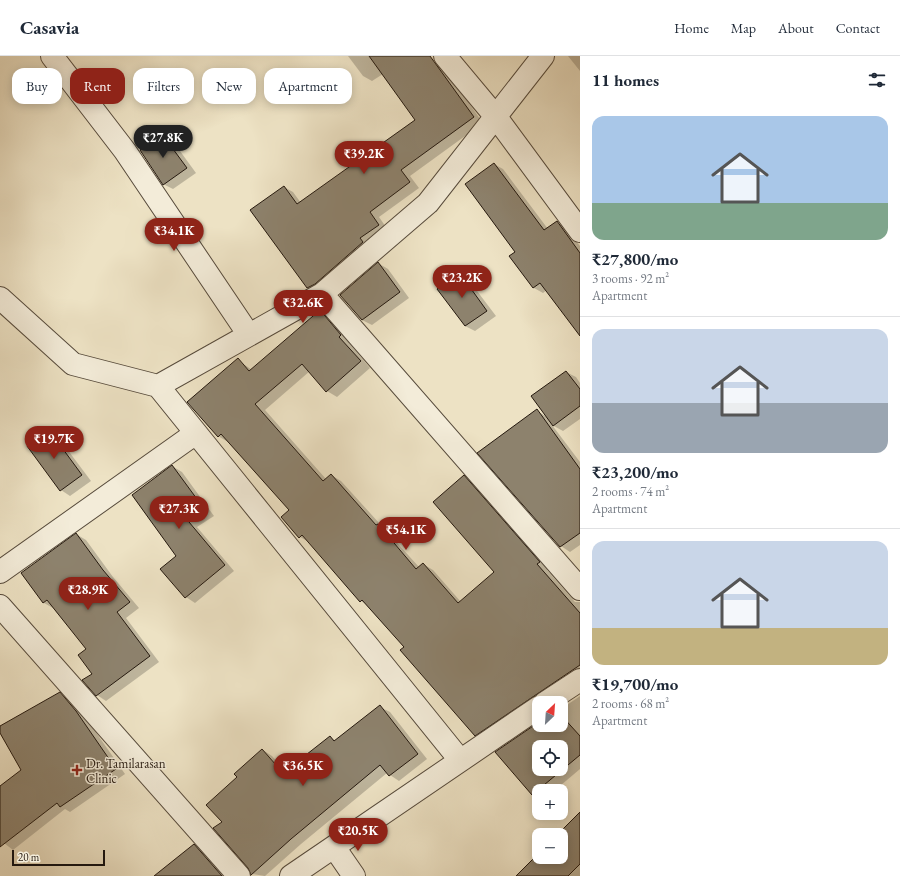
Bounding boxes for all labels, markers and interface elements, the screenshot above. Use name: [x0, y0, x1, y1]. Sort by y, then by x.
text: Casavia: [20, 15, 79, 40]
text: Home: [674, 19, 709, 37]
text: Map: [731, 19, 756, 37]
text: About: [778, 19, 814, 37]
text: Contact: [836, 19, 880, 37]
chip: Buy: [12, 68, 62, 104]
chip: Rent: [70, 68, 125, 104]
chip: Filters: [133, 68, 194, 104]
chip: New: [202, 68, 256, 104]
chip: Apartment: [264, 68, 352, 104]
text: 11 homes: [592, 69, 659, 91]
icon: filters: [866, 69, 888, 91]
pin: ₹27.8K: [130, 125, 196, 159]
text: ₹27.8K: [143, 129, 183, 146]
pin: ₹39.2K: [331, 141, 397, 175]
icon: home: [704, 142, 776, 214]
text: ₹39.2K: [344, 145, 384, 162]
pin: ₹34.1K: [141, 218, 207, 252]
text: ₹34.1K: [154, 222, 194, 239]
text: ₹27,800/mo: [592, 248, 678, 270]
pin: ₹23.2K: [429, 265, 495, 299]
text: ₹23.2K: [442, 269, 482, 286]
text: 3 rooms · 92 m²: [592, 270, 669, 287]
text: Apartment: [592, 287, 647, 304]
pin: ₹32.6K: [270, 290, 336, 324]
text: ₹32.6K: [283, 294, 323, 311]
icon: home: [704, 355, 776, 427]
pin: ₹19.7K: [21, 426, 87, 460]
text: ₹19.7K: [34, 430, 74, 447]
text: ₹23,200/mo: [592, 461, 678, 483]
text: 2 rooms · 74 m²: [592, 483, 669, 500]
pin: ₹27.3K: [146, 496, 212, 530]
text: ₹27.3K: [159, 500, 199, 517]
text: Apartment: [592, 500, 647, 517]
pin: ₹54.1K: [373, 517, 439, 551]
text: ₹54.1K: [386, 521, 426, 538]
icon: home: [704, 567, 776, 639]
pin: ₹28.9K: [55, 577, 121, 611]
text: ₹28.9K: [68, 581, 108, 598]
text: ₹19,700/mo: [592, 673, 678, 695]
text: 2 rooms · 68 m²: [592, 695, 669, 712]
north arrow: [532, 696, 568, 732]
map controls: [532, 696, 568, 864]
text: Apartment: [592, 712, 647, 729]
button: locate: [532, 740, 568, 776]
pin: ₹36.5K: [270, 753, 336, 787]
place label: Dr. Tamilarasan Clinic: [86, 755, 166, 787]
text: ₹36.5K: [283, 757, 323, 774]
marker: Dr. Tamilarasan Clinic: [71, 764, 83, 776]
button: +: [532, 784, 568, 820]
pin: ₹20.5K: [325, 818, 391, 852]
text: ₹20.5K: [338, 822, 378, 839]
button: −: [532, 828, 568, 864]
scale bar: [12, 848, 105, 867]
text: 20 m: [18, 850, 39, 864]

